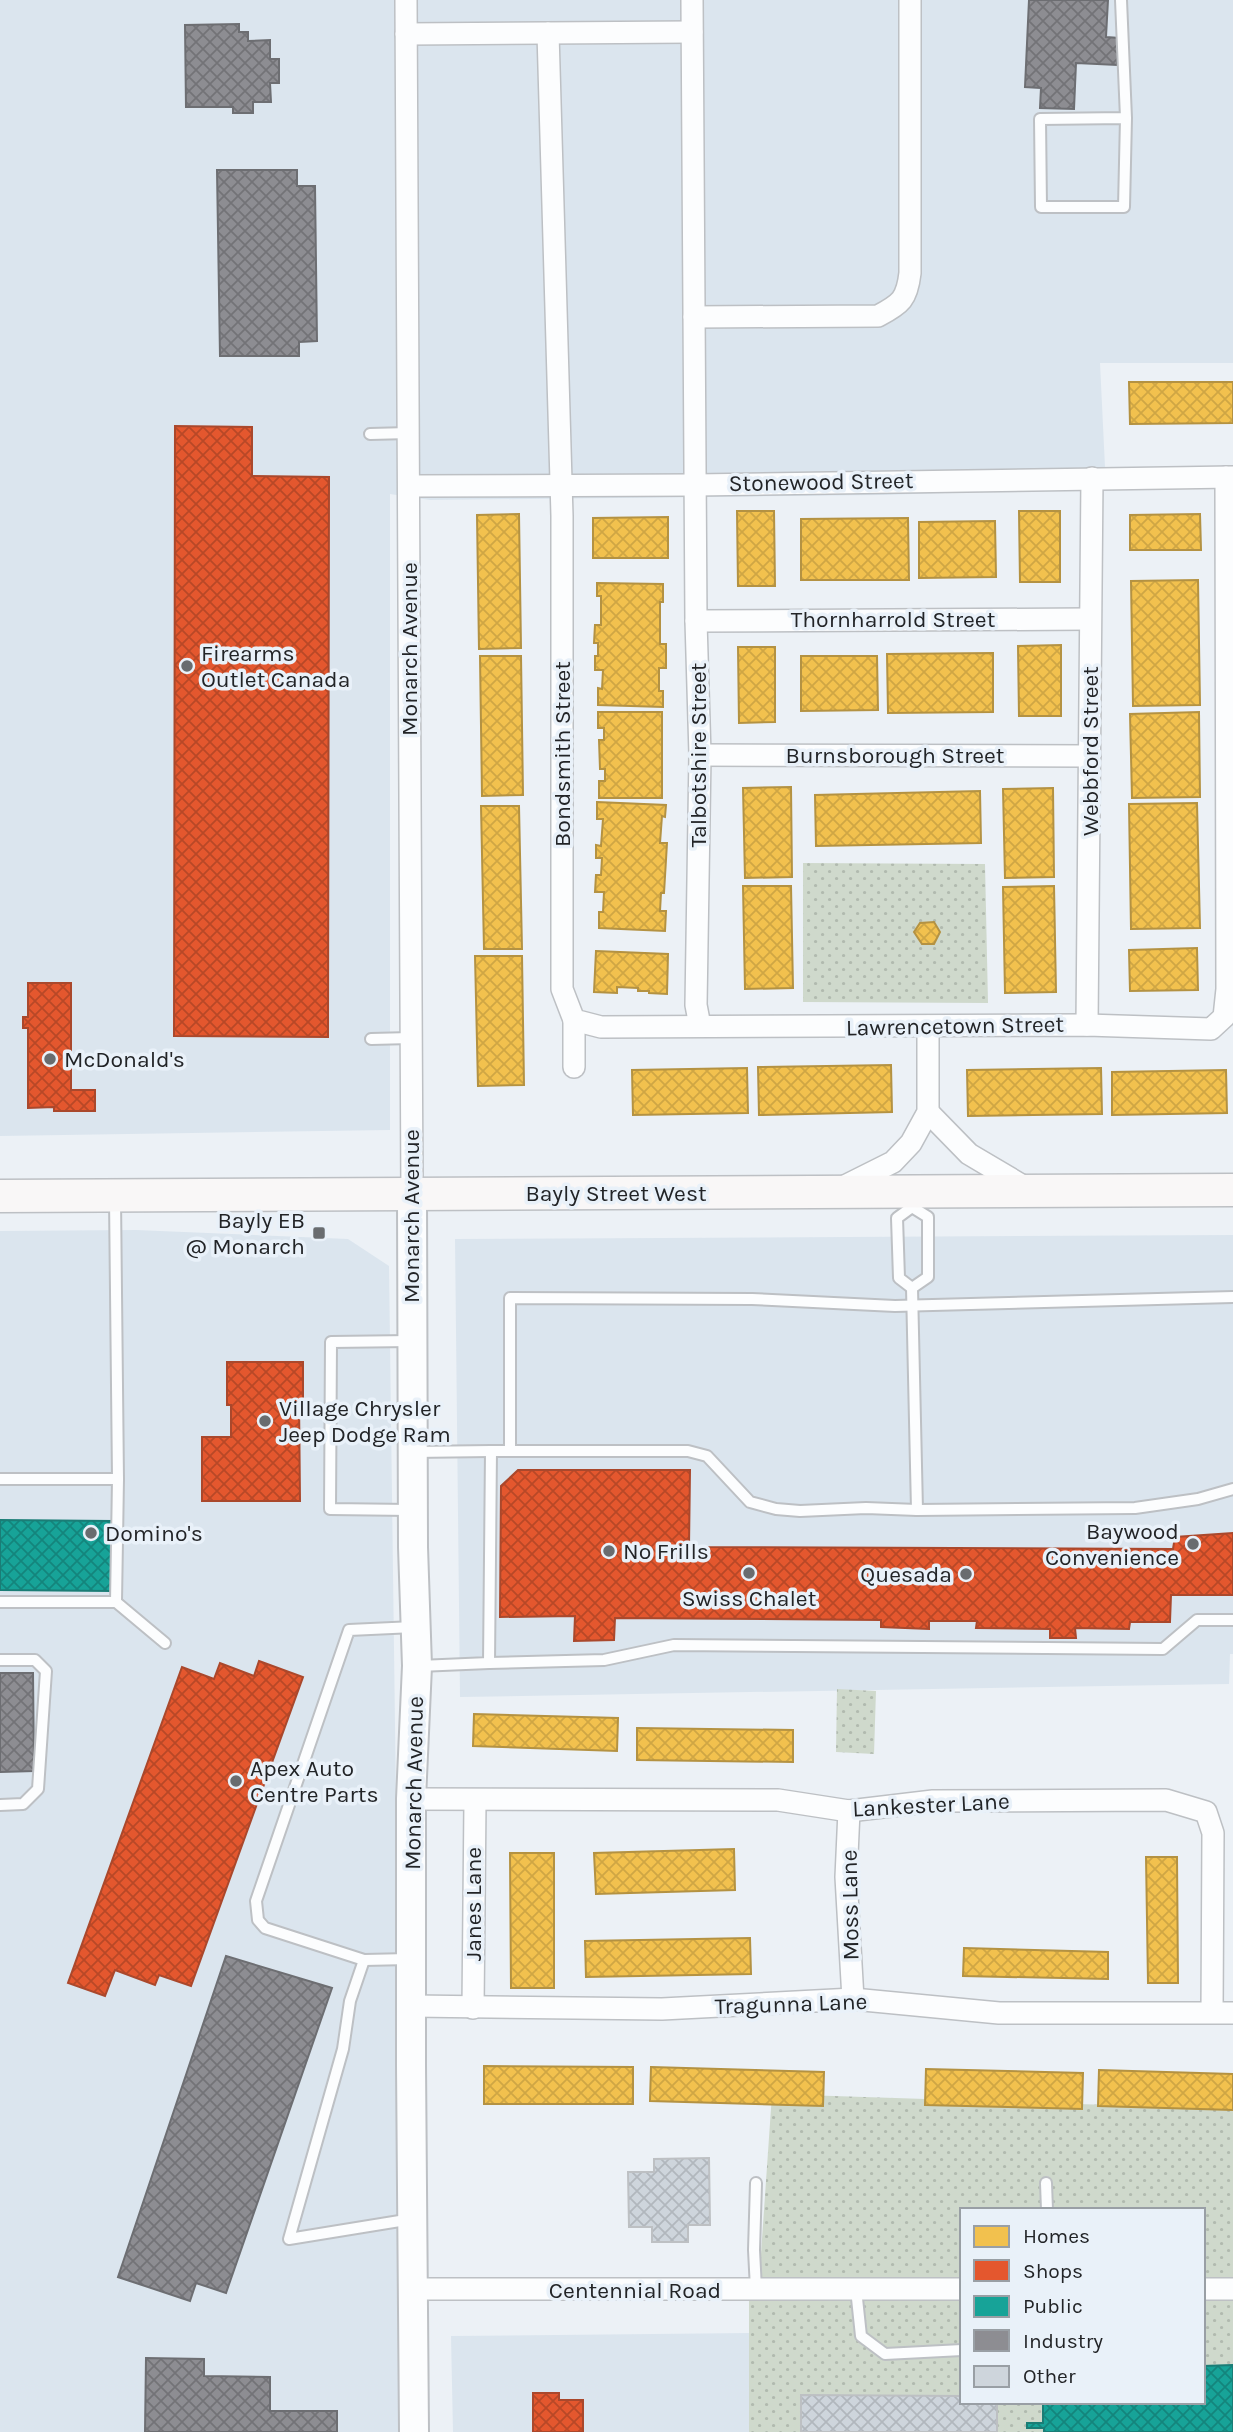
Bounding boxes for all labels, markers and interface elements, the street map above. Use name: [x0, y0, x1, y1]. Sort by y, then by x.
street label: Stonewood Street: [728, 467, 914, 497]
street label: Monarch Avenue: [396, 562, 423, 736]
street label: Thornharrold Street: [791, 606, 996, 633]
place label: Firearms Outlet Canada: [201, 640, 350, 693]
marker: Firearms Outlet Canada: [179, 658, 195, 674]
street label: Bondsmith Street: [549, 661, 576, 847]
street label: Talbotshire Street: [685, 662, 712, 848]
street label: Webbford Street: [1077, 666, 1104, 836]
street label: Burnsborough Street: [786, 742, 1005, 769]
street label: Lawrencetown Street: [846, 1011, 1065, 1041]
place label: McDonald's: [64, 1046, 185, 1073]
marker: McDonald's: [42, 1051, 58, 1067]
street label: Monarch Avenue: [398, 1129, 425, 1303]
street label: Bayly Street West: [525, 1180, 707, 1207]
place label: Bayly EB @ Monarch: [185, 1207, 305, 1260]
marker: Bayly EB @ Monarch: [311, 1225, 327, 1241]
place label: Village Chrysler Jeep Dodge Ram: [279, 1395, 451, 1448]
marker: Village Chrysler Jeep Dodge Ram: [257, 1413, 273, 1429]
place label: Baywood Convenience: [1045, 1518, 1179, 1571]
place label: Domino's: [105, 1520, 203, 1547]
marker: Domino's: [83, 1525, 99, 1541]
marker: Baywood Convenience: [1185, 1536, 1201, 1552]
place label: No Frills: [623, 1538, 709, 1565]
marker: No Frills: [601, 1543, 617, 1559]
place label: Quesada: [860, 1561, 952, 1588]
marker: Swiss Chalet: [741, 1565, 757, 1581]
marker: Quesada: [958, 1566, 974, 1582]
place label: Swiss Chalet: [682, 1585, 817, 1612]
street label: Monarch Avenue: [399, 1696, 429, 1870]
place label: Apex Auto Centre Parts: [250, 1755, 378, 1808]
marker: Apex Auto Centre Parts: [228, 1773, 244, 1789]
street label: Lankester Lane: [852, 1787, 1010, 1823]
street label: Janes Lane: [460, 1847, 487, 1961]
street label: Moss Lane: [836, 1849, 864, 1961]
street label: Tragunna Lane: [714, 1988, 868, 2020]
legend: [960, 2208, 1205, 2404]
text: Homes: [1023, 2224, 1090, 2248]
text: Shops: [1023, 2259, 1083, 2283]
street label: Centennial Road: [549, 2277, 721, 2304]
text: Public: [1023, 2294, 1083, 2318]
text: Industry: [1023, 2329, 1103, 2353]
text: Other: [1023, 2364, 1076, 2388]

